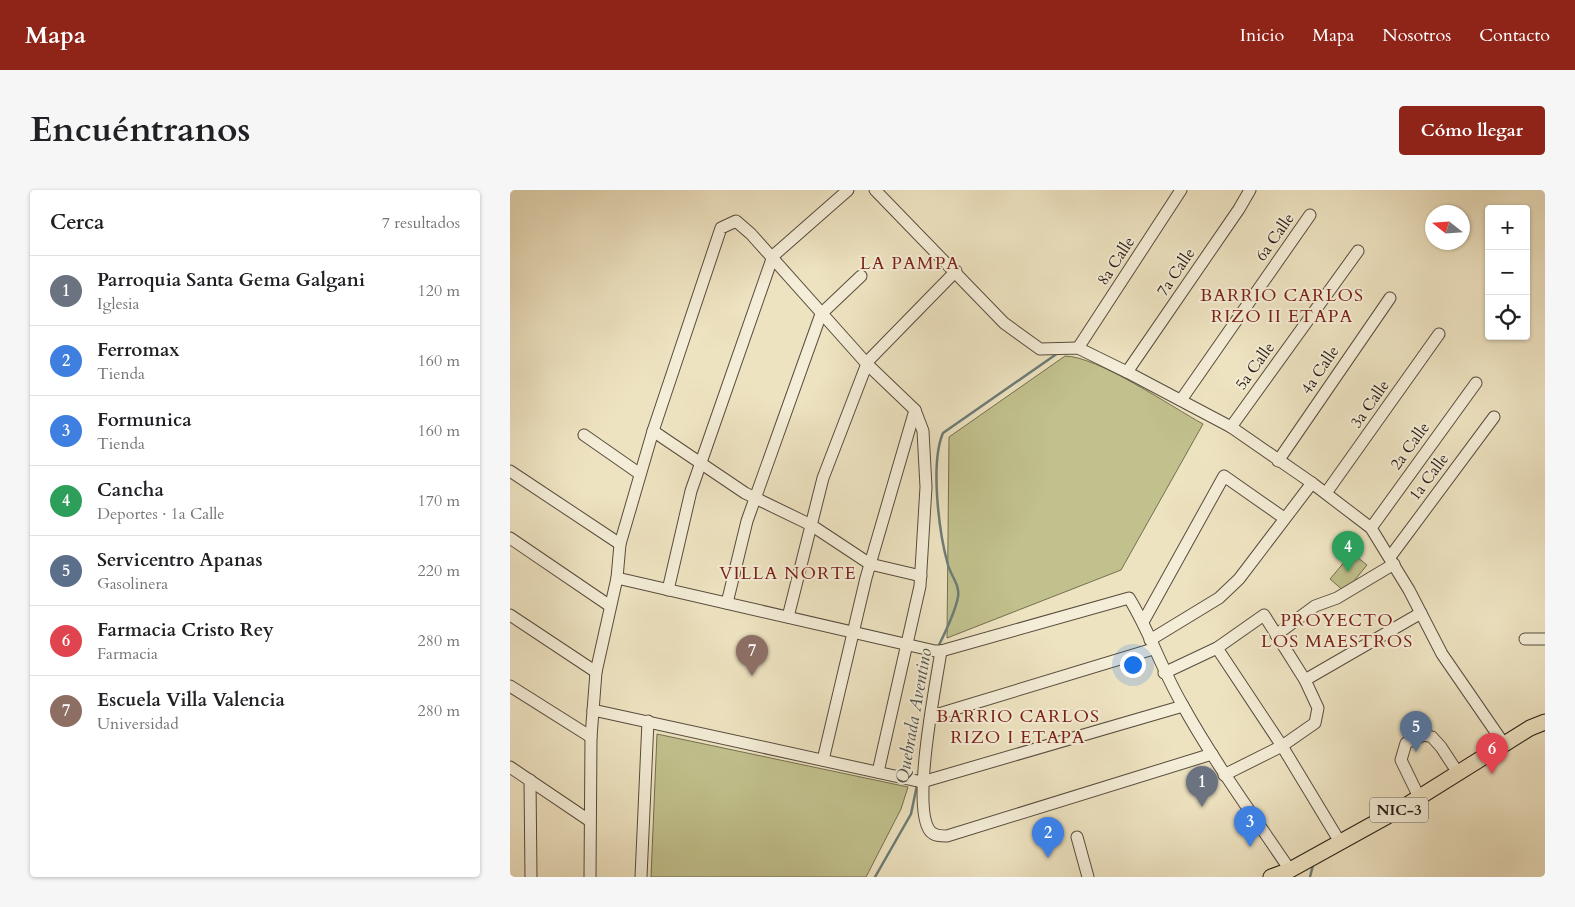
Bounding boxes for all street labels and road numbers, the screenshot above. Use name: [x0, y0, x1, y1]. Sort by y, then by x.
street label: 6a Calle: [1251, 209, 1299, 265]
street label: 8a Calle: [1092, 232, 1140, 290]
street label: 7a Calle: [1152, 243, 1200, 301]
street label: 5a Calle: [1230, 338, 1280, 394]
street label: 4a Calle: [1296, 341, 1344, 399]
street label: 3a Calle: [1346, 376, 1394, 432]
street label: 2a Calle: [1385, 418, 1435, 474]
street label: 1a Calle: [1404, 449, 1454, 505]
road number: NIC-3: [1370, 798, 1428, 822]

